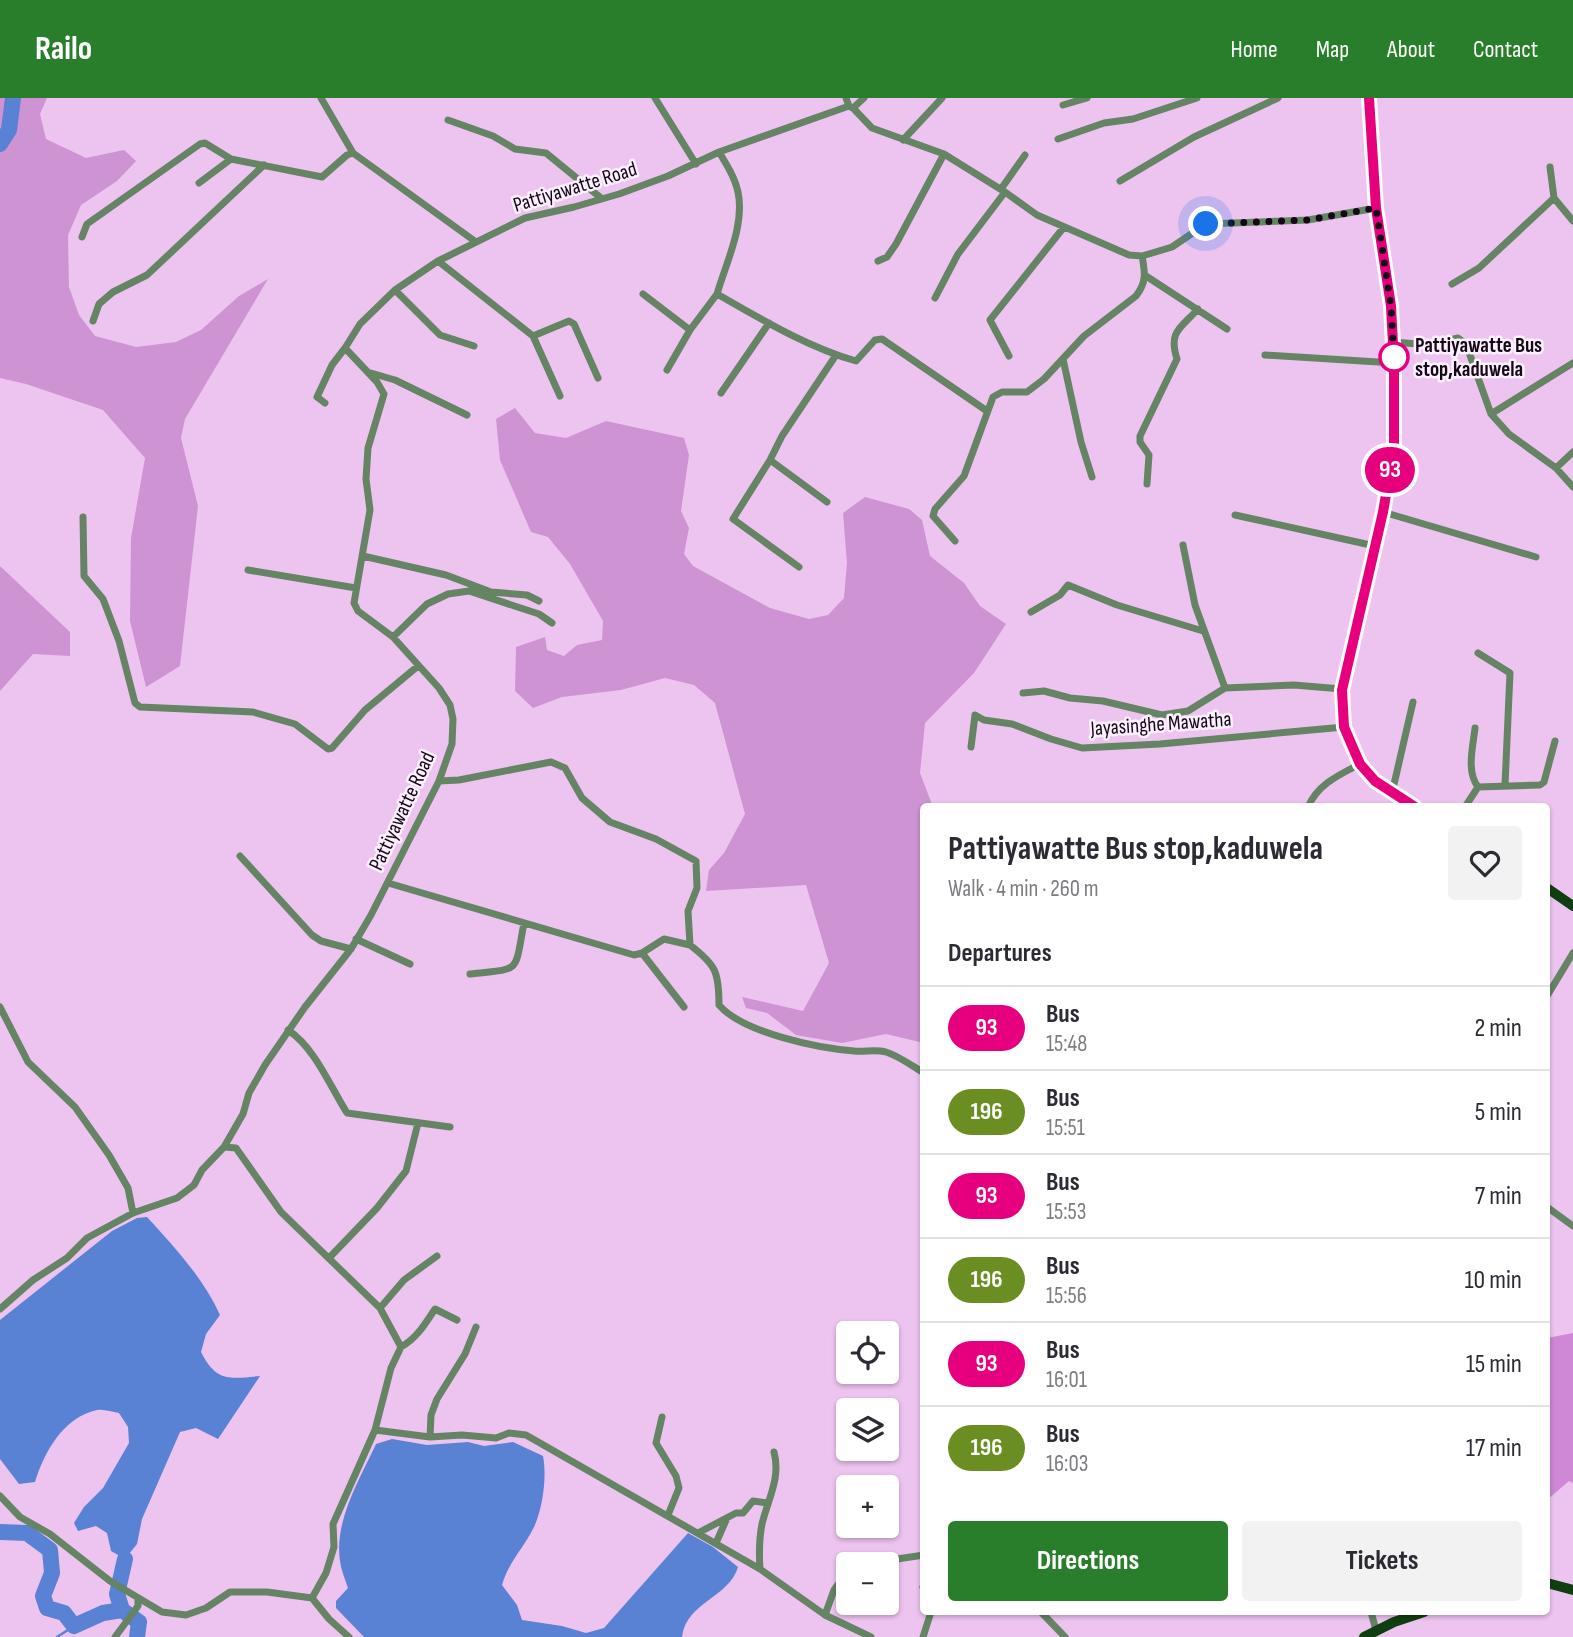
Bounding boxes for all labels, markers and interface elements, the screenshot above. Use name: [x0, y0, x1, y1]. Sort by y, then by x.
text: Railo: [35, 29, 92, 69]
text: Home: [1230, 35, 1278, 64]
text: Map: [1316, 35, 1349, 64]
text: About: [1387, 35, 1435, 64]
text: Contact: [1473, 35, 1538, 64]
street label: Pattiyawatte Road: [510, 156, 640, 218]
your location: [1188, 206, 1223, 241]
place label: Pattiyawatte Bus stop,kaduwela: [1415, 333, 1542, 382]
marker: Pattiyawatte Bus stop,kaduwela: [1379, 342, 1409, 372]
line badge: 93: [1358, 447, 1422, 493]
text: 93: [1379, 455, 1401, 484]
street label: Jayasinghe Mawatha: [1089, 707, 1232, 741]
street label: Pattiyawatte Road: [364, 748, 440, 874]
button: heart: [1448, 826, 1522, 900]
text: Pattiyawatte Bus stop,kaduwela: [948, 829, 1323, 869]
text: Walk · 4 min · 260 m: [948, 875, 1098, 903]
text: Departures: [948, 938, 1052, 969]
text: Bus: [1046, 999, 1080, 1030]
text: 93: [975, 1013, 998, 1042]
text: 2 min: [1474, 1013, 1522, 1044]
text: 15:48: [1046, 1030, 1087, 1058]
text: Bus: [1046, 1083, 1080, 1114]
text: 196: [970, 1097, 1003, 1126]
text: 5 min: [1475, 1097, 1522, 1128]
text: 15:51: [1046, 1114, 1085, 1142]
text: Bus: [1046, 1167, 1080, 1198]
text: 93: [975, 1181, 998, 1210]
text: 7 min: [1475, 1181, 1522, 1212]
text: 15:53: [1046, 1198, 1086, 1226]
text: Bus: [1046, 1251, 1080, 1282]
text: 196: [970, 1265, 1003, 1294]
text: 10 min: [1465, 1265, 1522, 1296]
text: 15:56: [1046, 1282, 1087, 1310]
map controls: [836, 1321, 899, 1615]
button: locate: [836, 1321, 899, 1384]
text: Bus: [1046, 1335, 1080, 1366]
text: 93: [975, 1349, 998, 1378]
text: 15 min: [1466, 1349, 1522, 1380]
text: 16:01: [1046, 1366, 1087, 1394]
button: layers: [836, 1398, 899, 1461]
text: Bus: [1046, 1419, 1080, 1450]
text: 196: [970, 1433, 1003, 1462]
text: 17 min: [1466, 1433, 1522, 1464]
text: 16:03: [1046, 1450, 1088, 1478]
button: +: [836, 1475, 899, 1538]
button: Directions: [948, 1521, 1228, 1601]
button: Tickets: [1242, 1521, 1522, 1601]
button: −: [836, 1552, 899, 1615]

